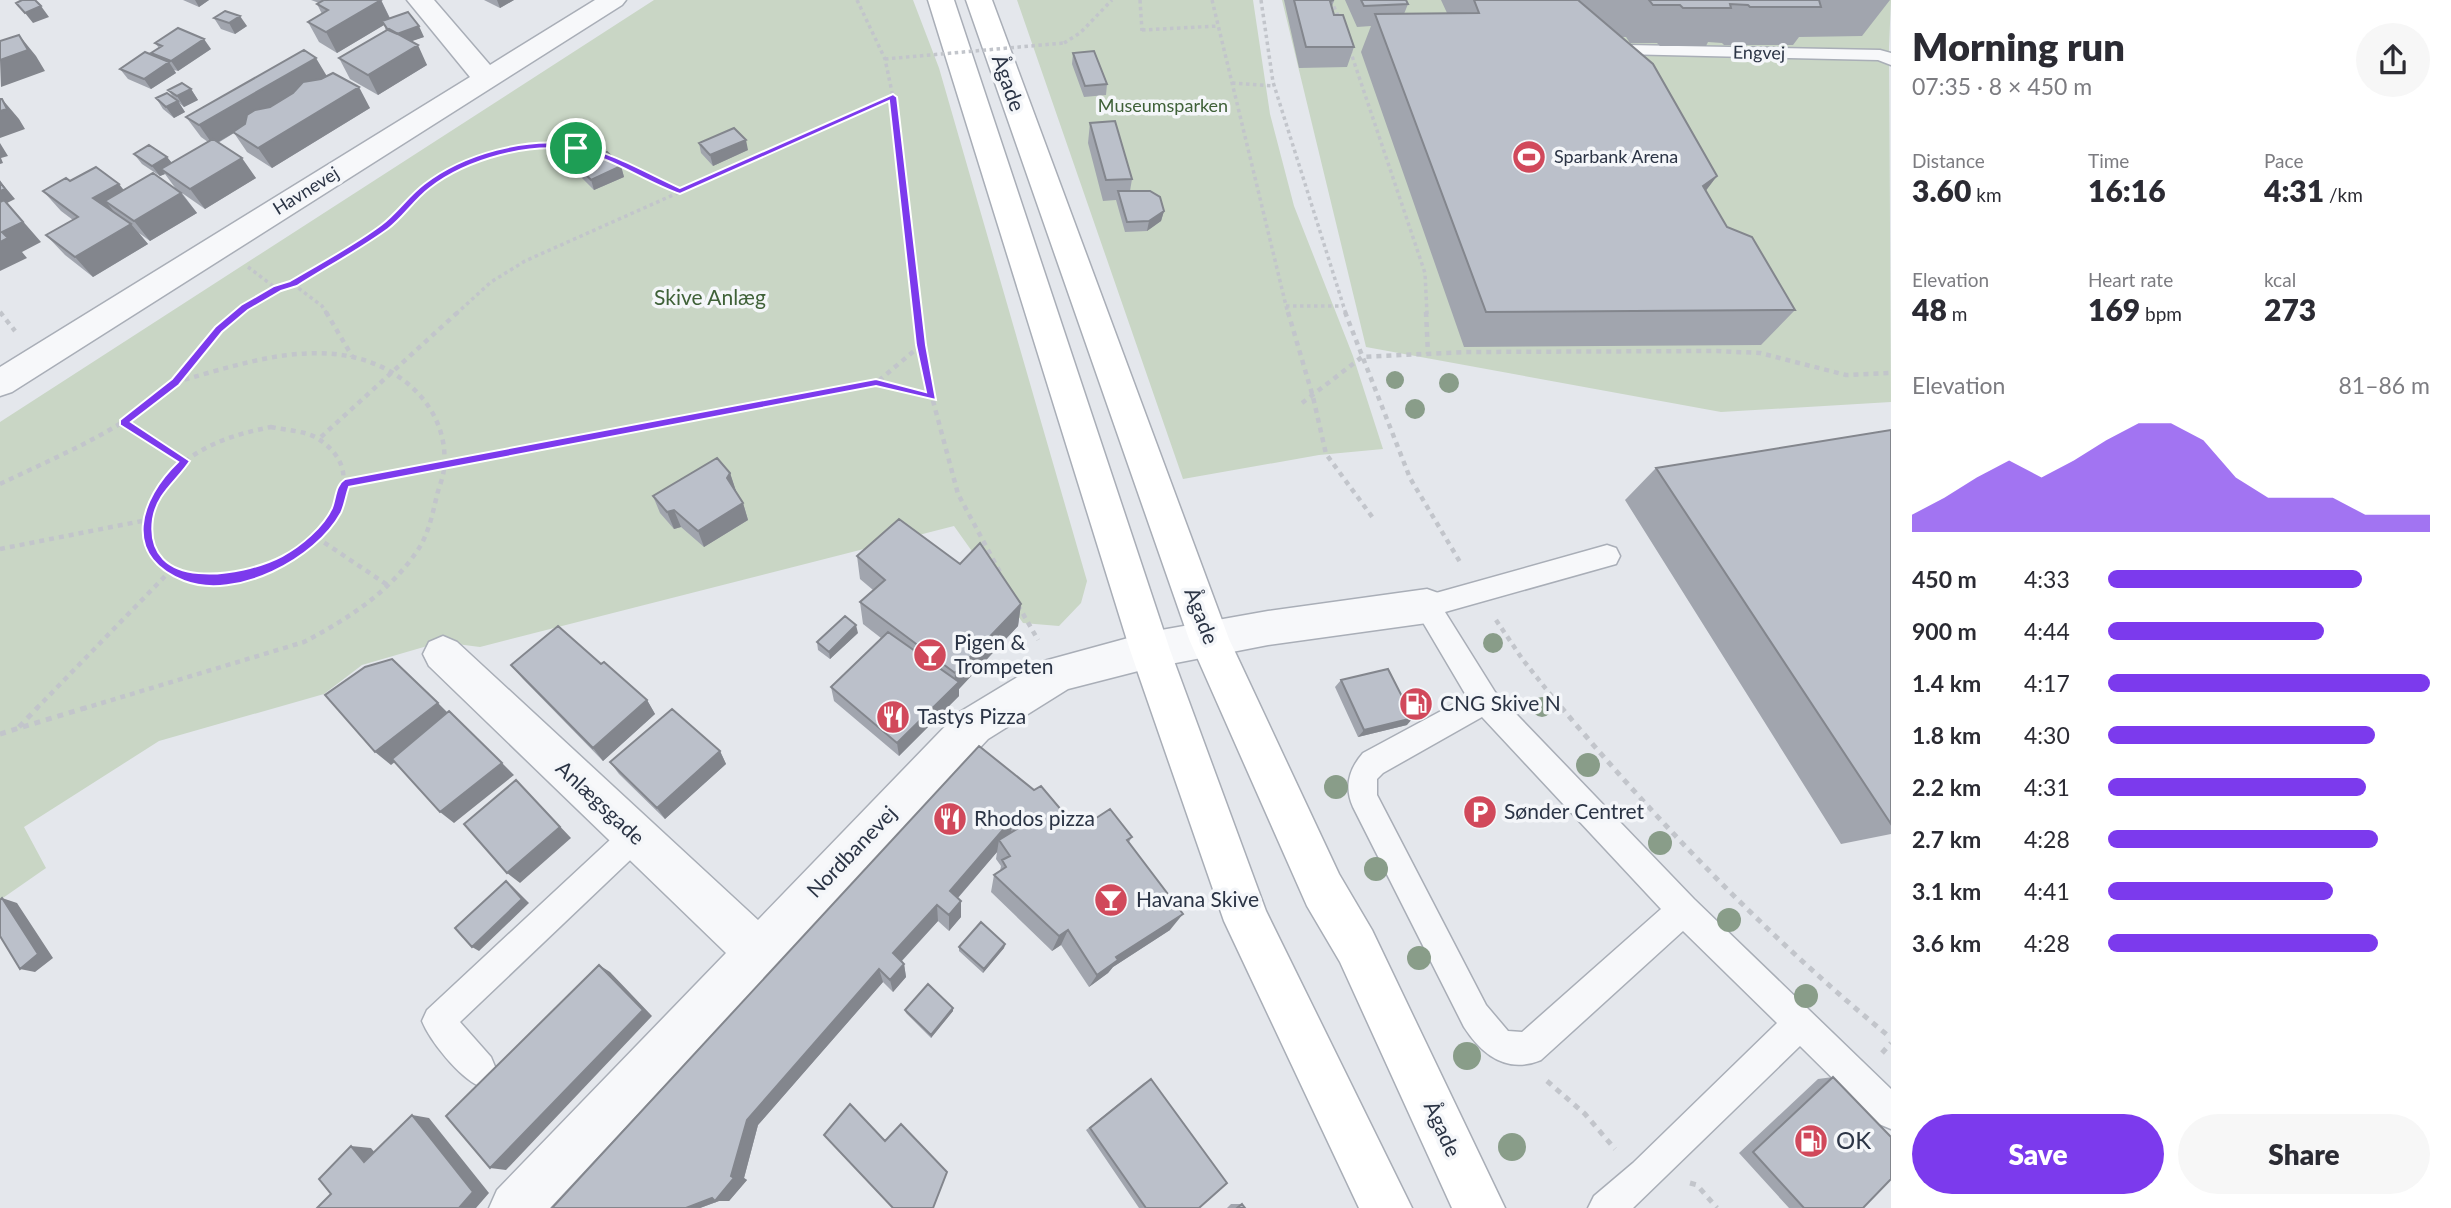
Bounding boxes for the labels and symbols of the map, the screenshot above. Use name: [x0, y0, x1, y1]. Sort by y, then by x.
street label: Engvej: [1733, 41, 1785, 63]
street label: Ågade: [988, 51, 1031, 114]
park label: Museumsparken: [1098, 94, 1228, 116]
pin: [546, 118, 606, 178]
sports icon: Sparbank Arena: [1510, 138, 1548, 176]
place label: Sparbank Arena: [1554, 145, 1678, 167]
street label: Havnevej: [268, 161, 343, 219]
park label: Skive Anlæg: [654, 284, 766, 309]
street label: Ågade: [1180, 584, 1225, 647]
place label: Pigen & Trompeten: [954, 629, 1054, 678]
bar icon: Pigen & Trompeten: [911, 636, 949, 674]
fuel station icon: CNG Skive N: [1397, 685, 1435, 723]
place label: CNG Skive N: [1440, 690, 1561, 715]
restaurant icon: Tastys Pizza: [874, 698, 912, 736]
place label: Tastys Pizza: [917, 703, 1026, 728]
street label: Anlægsgade: [552, 755, 650, 849]
parking icon: Sønder Centret: [1461, 793, 1499, 831]
place label: Sønder Centret: [1504, 798, 1645, 823]
street label: Nordbanevej: [801, 800, 901, 902]
restaurant icon: Rhodos pizza: [931, 800, 969, 838]
place label: Rhodos pizza: [974, 805, 1095, 830]
bar icon: Havana Skive: [1092, 881, 1130, 919]
place label: Havana Skive: [1136, 886, 1259, 911]
street label: Ågade: [1420, 1097, 1467, 1160]
fuel station icon: OK: [1792, 1122, 1830, 1160]
place label: OK: [1836, 1125, 1871, 1154]

